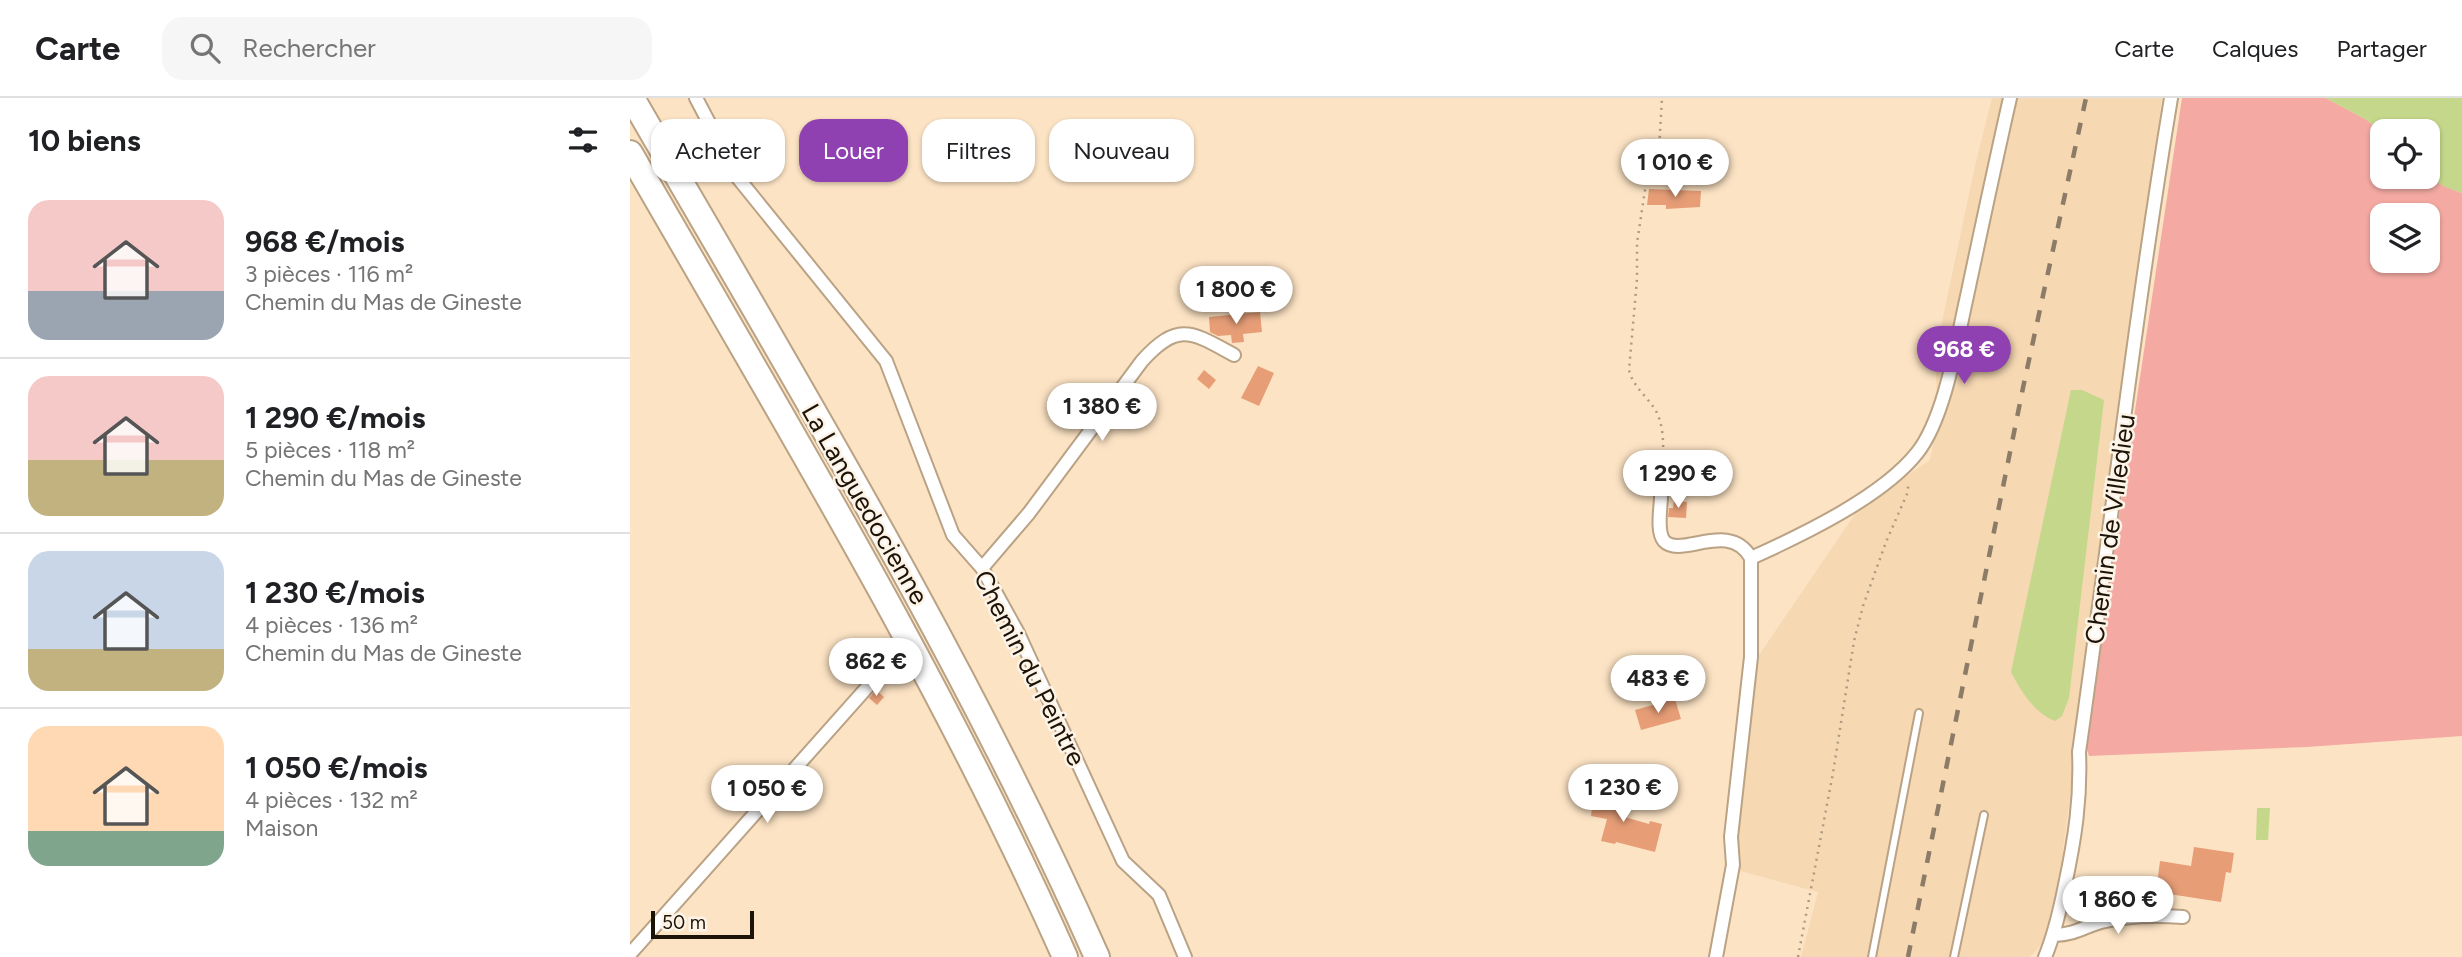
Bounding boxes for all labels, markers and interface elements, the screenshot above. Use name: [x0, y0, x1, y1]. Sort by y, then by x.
search box: [162, 17, 652, 80]
text: Carte: [35, 29, 120, 68]
icon: search: [186, 29, 224, 67]
text: Rechercher: [242, 32, 376, 64]
text: Carte: [2114, 34, 2174, 63]
text: Calques: [2212, 34, 2298, 63]
text: Partager: [2336, 34, 2427, 63]
chip: Acheter: [651, 119, 785, 182]
chip: Louer: [799, 119, 908, 182]
chip: Filtres: [922, 119, 1035, 182]
chip: Nouveau: [1049, 119, 1194, 182]
map controls: [2370, 119, 2440, 273]
button: locate: [2370, 119, 2440, 189]
icon: filters: [564, 121, 602, 159]
text: 10 biens: [28, 122, 141, 159]
pin: 1 010 €: [1610, 140, 1740, 199]
text: 1 010 €: [1637, 148, 1713, 176]
button: layers: [2370, 203, 2440, 273]
text: 968 €/mois: [245, 223, 405, 260]
icon: home: [84, 228, 168, 312]
text: 3 pièces · 116 m²: [245, 260, 413, 288]
pin: 1 800 €: [1171, 266, 1301, 326]
text: 1 800 €: [1196, 275, 1276, 303]
text: Chemin du Mas de Gineste: [245, 288, 522, 316]
pin: 968 €: [1915, 327, 2013, 386]
text: 968 €: [1933, 335, 1995, 363]
pin: 1 380 €: [1037, 384, 1167, 443]
text: 1 380 €: [1063, 392, 1141, 420]
street label: La Languedocienne: [795, 398, 935, 610]
text: 1 290 €/mois: [245, 399, 425, 436]
icon: home: [84, 404, 168, 488]
street label: Chemin de Villedieu: [2078, 412, 2142, 646]
text: 5 pièces · 118 m²: [245, 436, 415, 464]
pin: 1 290 €: [1613, 450, 1743, 510]
text: 1 290 €: [1639, 459, 1717, 487]
text: Chemin du Mas de Gineste: [245, 464, 522, 492]
street label: Chemin du Peintre: [967, 565, 1093, 771]
text: 1 230 €/mois: [245, 574, 425, 611]
icon: home: [84, 579, 168, 663]
text: 4 pièces · 136 m²: [245, 611, 418, 639]
pin: 862 €: [827, 638, 925, 698]
text: Chemin du Mas de Gineste: [245, 639, 522, 667]
text: 862 €: [845, 647, 907, 675]
pin: 483 €: [1609, 656, 1707, 715]
text: 483 €: [1627, 664, 1689, 692]
text: 1 050 €/mois: [245, 749, 428, 786]
icon: home: [84, 754, 168, 838]
pin: 1 230 €: [1558, 764, 1688, 824]
pin: 1 050 €: [702, 766, 832, 825]
text: 1 230 €: [1584, 773, 1662, 801]
text: 1 050 €: [727, 774, 807, 802]
text: 4 pièces · 132 m²: [245, 786, 418, 814]
text: Maison: [245, 814, 318, 842]
pin: 1 860 €: [2053, 876, 2183, 936]
text: 1 860 €: [2079, 885, 2157, 913]
scale bar: [651, 908, 754, 940]
text: 50 m: [662, 911, 706, 934]

